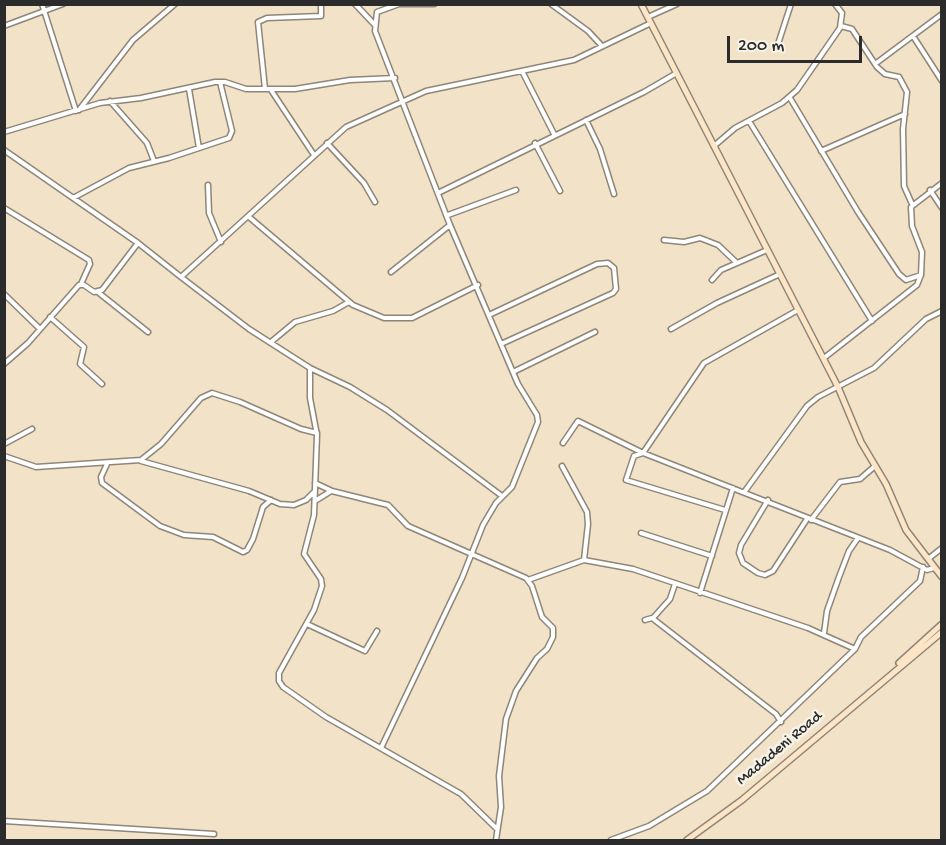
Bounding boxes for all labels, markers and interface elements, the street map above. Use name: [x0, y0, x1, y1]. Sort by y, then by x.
scale bar: [730, 24, 865, 62]
text: 200 m: [738, 36, 784, 57]
street label: Madadeni Road: [733, 708, 827, 790]

